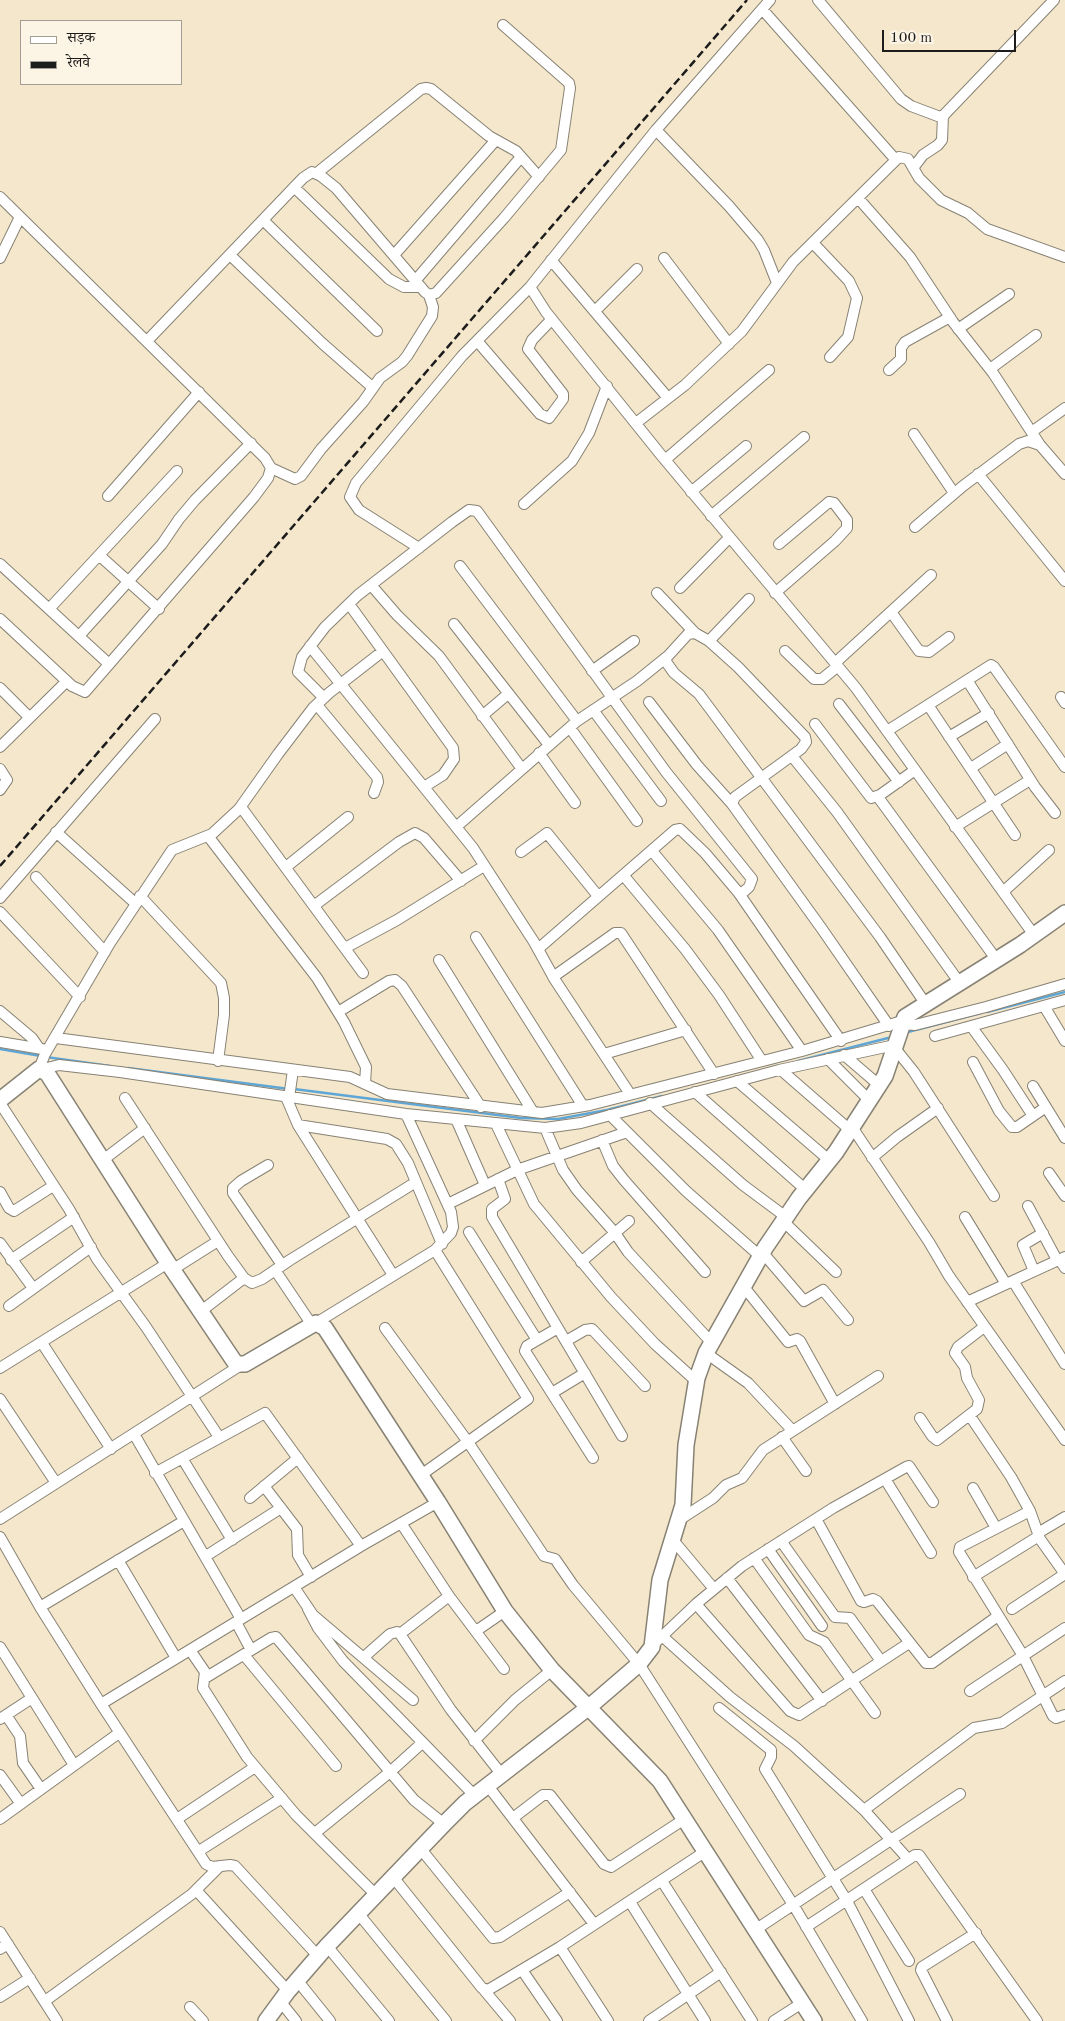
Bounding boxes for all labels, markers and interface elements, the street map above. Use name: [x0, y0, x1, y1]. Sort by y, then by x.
legend: [20, 20, 182, 85]
scale bar: [885, 20, 1019, 52]
text: सड़क: [67, 31, 95, 46]
text: 100 m: [890, 31, 932, 46]
text: रेलवे: [67, 56, 90, 71]

